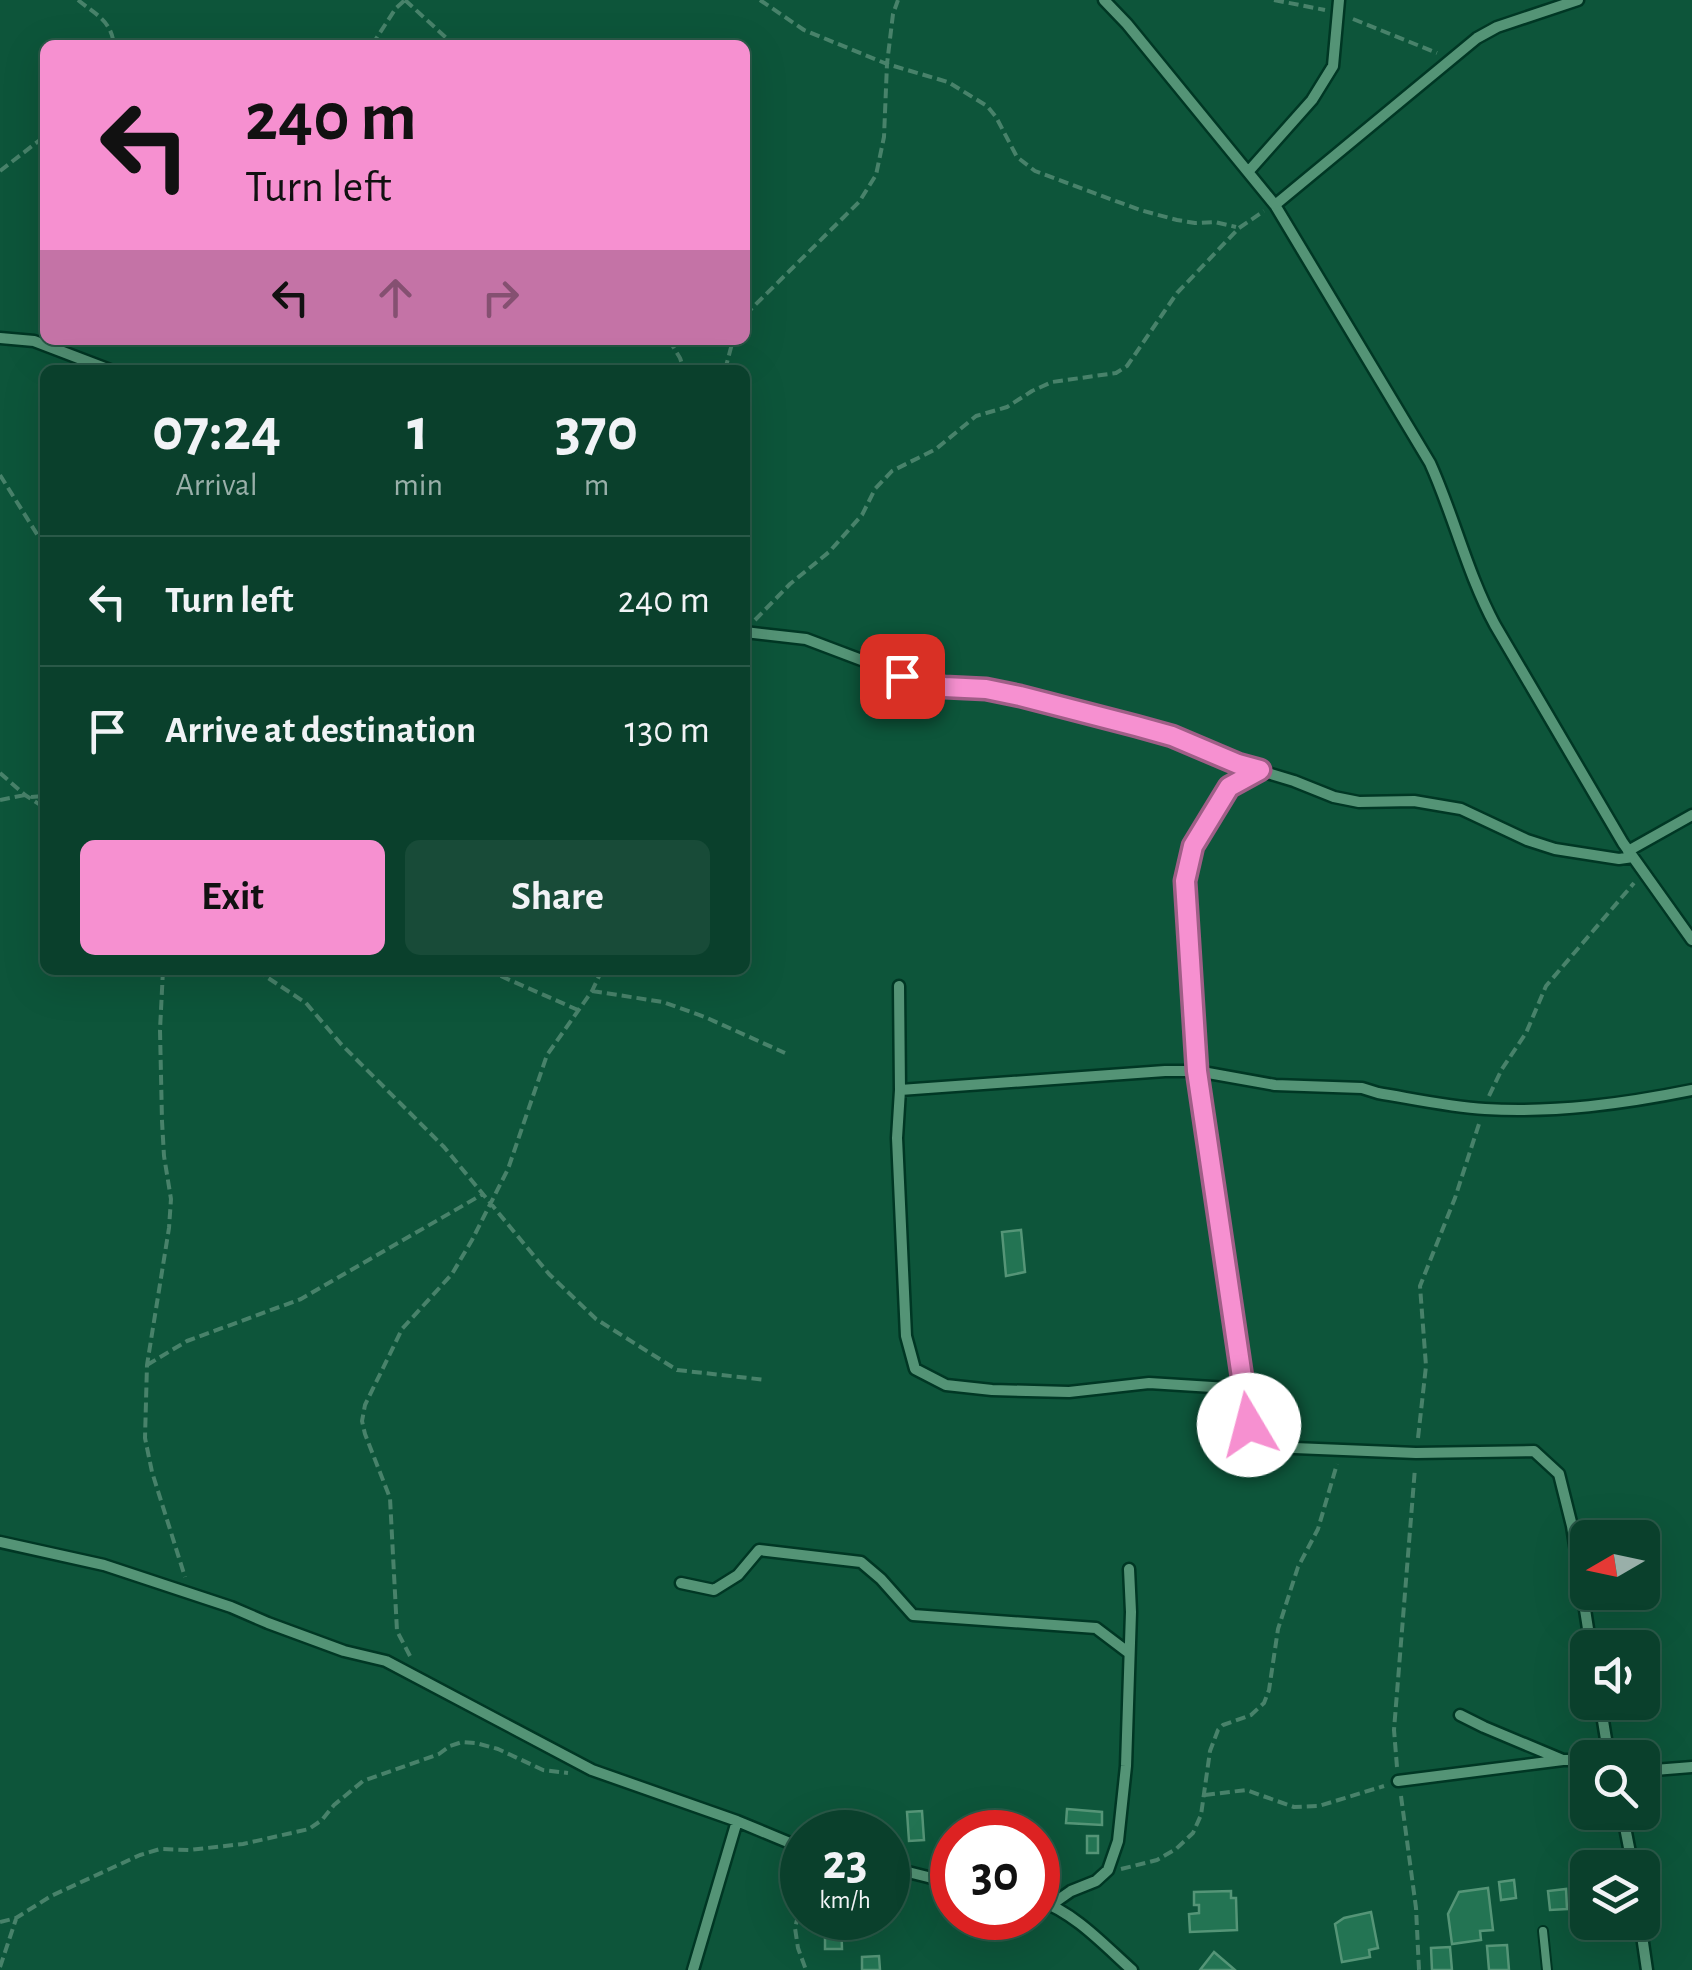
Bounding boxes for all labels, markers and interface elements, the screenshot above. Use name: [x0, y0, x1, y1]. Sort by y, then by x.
icon: left: [80, 80, 210, 210]
text: 240 m: [245, 83, 417, 153]
text: Turn left: [245, 165, 392, 210]
icon: left: [263, 270, 318, 325]
icon: ahead: [368, 270, 423, 325]
icon: right: [473, 270, 528, 325]
text: 07:24: [152, 401, 281, 461]
text: 1: [407, 401, 429, 461]
text: 370: [555, 401, 638, 461]
text: Arrival: [175, 469, 258, 501]
text: min: [393, 469, 443, 501]
text: m: [584, 469, 609, 501]
icon: left: [80, 574, 135, 629]
text: Turn left: [165, 582, 293, 620]
text: 240 m: [618, 582, 710, 620]
pin: [860, 634, 945, 719]
icon: arrive: [875, 649, 930, 704]
icon: arrive: [80, 704, 135, 759]
text: Arrive at destination: [165, 712, 476, 750]
text: 130 m: [625, 712, 710, 750]
button: Exit: [80, 840, 385, 955]
button: Share: [405, 840, 710, 955]
position arrow: [1197, 1373, 1301, 1477]
north arrow: [1570, 1520, 1660, 1610]
map controls: [1570, 1520, 1660, 1940]
button: sound: [1570, 1630, 1660, 1720]
button: search: [1570, 1740, 1660, 1830]
speed limit sign: 30: [930, 1810, 1060, 1940]
text: 23: [822, 1838, 868, 1888]
button: layers: [1570, 1850, 1660, 1940]
text: km/h: [819, 1888, 871, 1913]

